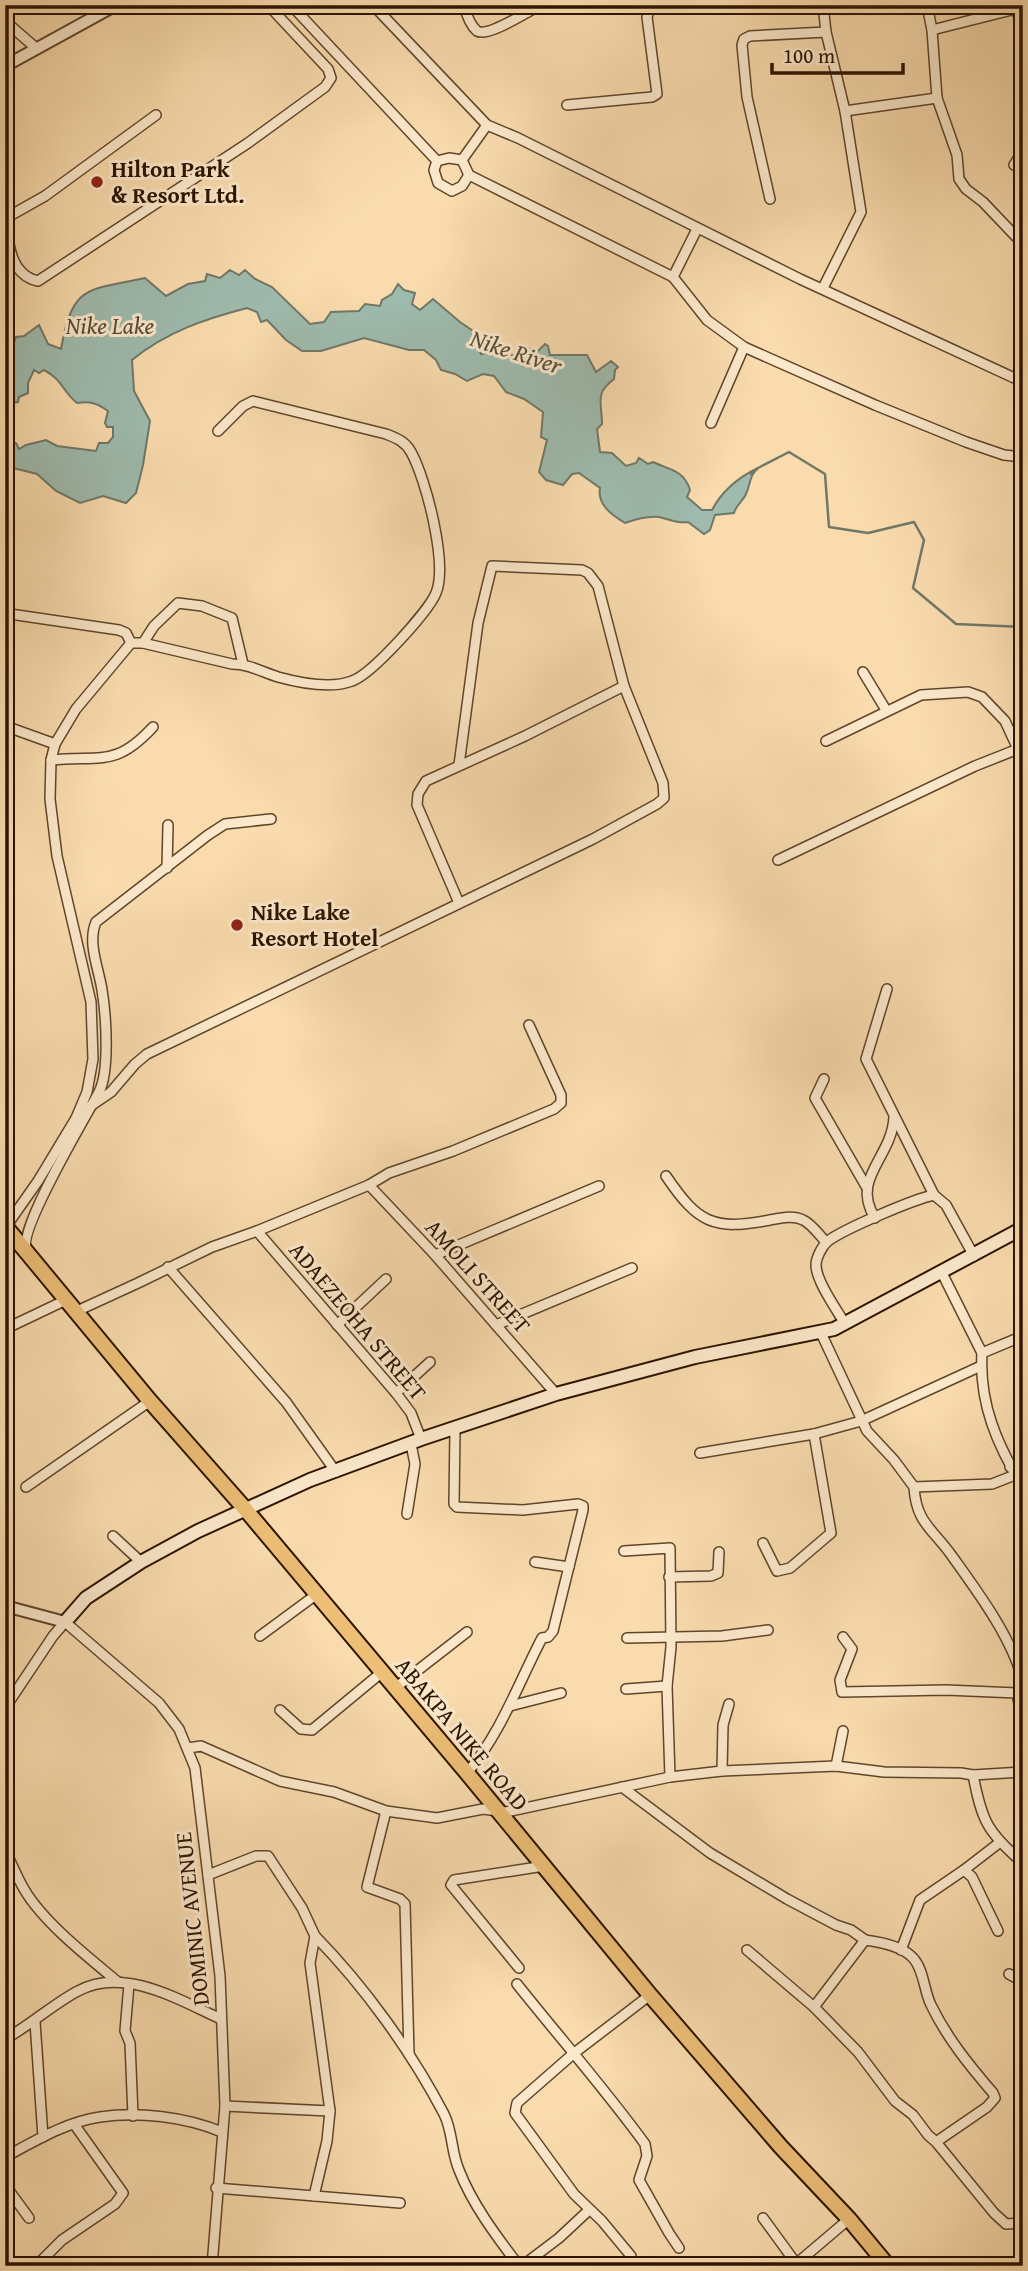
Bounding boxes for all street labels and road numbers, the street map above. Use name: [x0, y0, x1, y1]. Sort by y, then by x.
street label: AMOLI STREET: [418, 1211, 539, 1340]
street label: ADAEZEOHA STREET: [282, 1234, 435, 1407]
street label: ABAKPA NIKE ROAD: [388, 1650, 537, 1818]
street label: DOMINIC AVENUE: [166, 1831, 217, 2007]

